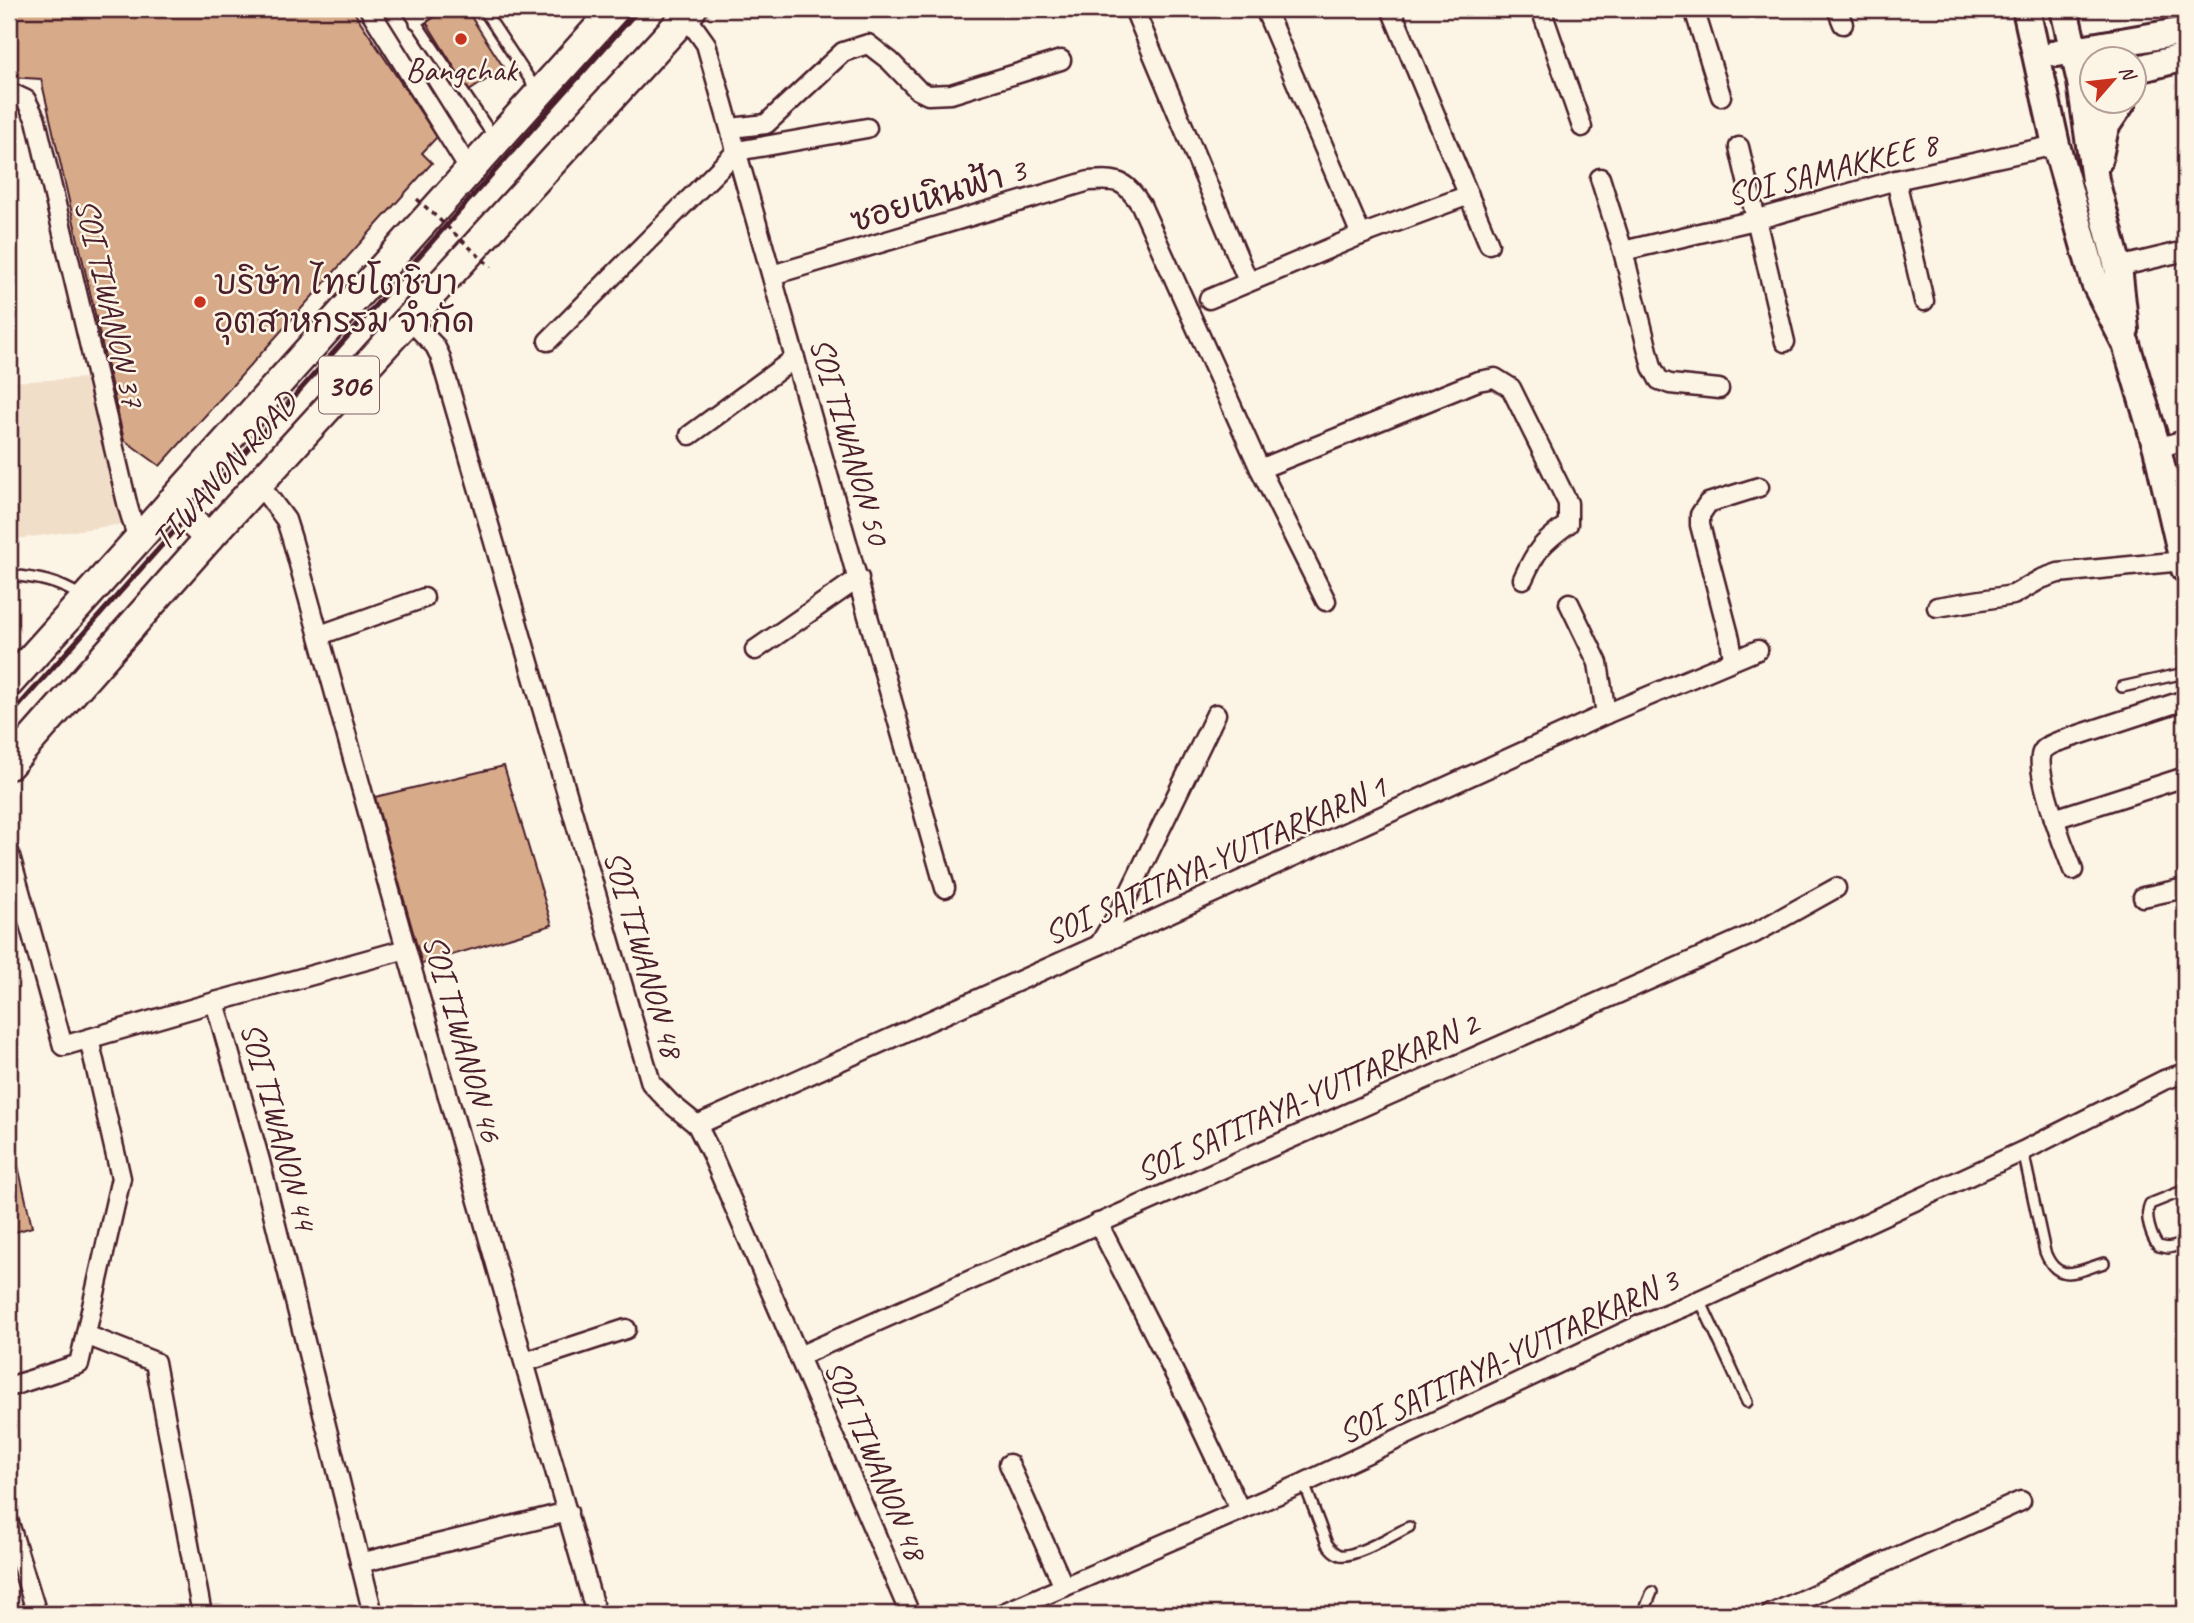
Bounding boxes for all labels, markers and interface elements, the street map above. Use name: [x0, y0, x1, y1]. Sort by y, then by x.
marker: Bangchak: [453, 31, 469, 47]
north arrow: [2078, 46, 2148, 116]
place label: Bangchak: [405, 49, 518, 91]
text: N: [2114, 62, 2142, 86]
street label: SOI SAMAKKEE 8: [1722, 122, 1945, 215]
street label: ซอยเหินฟ้า 3: [845, 147, 1033, 241]
street label: SOI TIWANON 37: [66, 194, 155, 414]
place label: บริษัท ไทยโตชิบา อุตสาหกรรม จำกัด: [214, 260, 474, 345]
marker: บริษัท ไทยโตชิบา อุตสาหกรรม จำกัด: [192, 294, 208, 310]
street label: SOI TIWANON 50: [800, 333, 900, 551]
road number: 306: [319, 356, 379, 414]
street label: TIWANON ROAD: [142, 381, 308, 559]
street label: SOI SATITAYA-YUTTARKARN 1: [1037, 765, 1395, 954]
street label: SOI TIWANON 48: [594, 846, 694, 1065]
street label: SOI TIWANON 46: [413, 930, 513, 1147]
street label: SOI SATITAYA-YUTTARKARN 2: [1129, 1001, 1488, 1191]
street label: SOI TIWANON 44: [231, 1018, 328, 1237]
street label: SOI SATITAYA-YUTTARKARN 3: [1331, 1258, 1687, 1453]
street label: SOI TIWANON 48: [815, 1354, 938, 1569]

